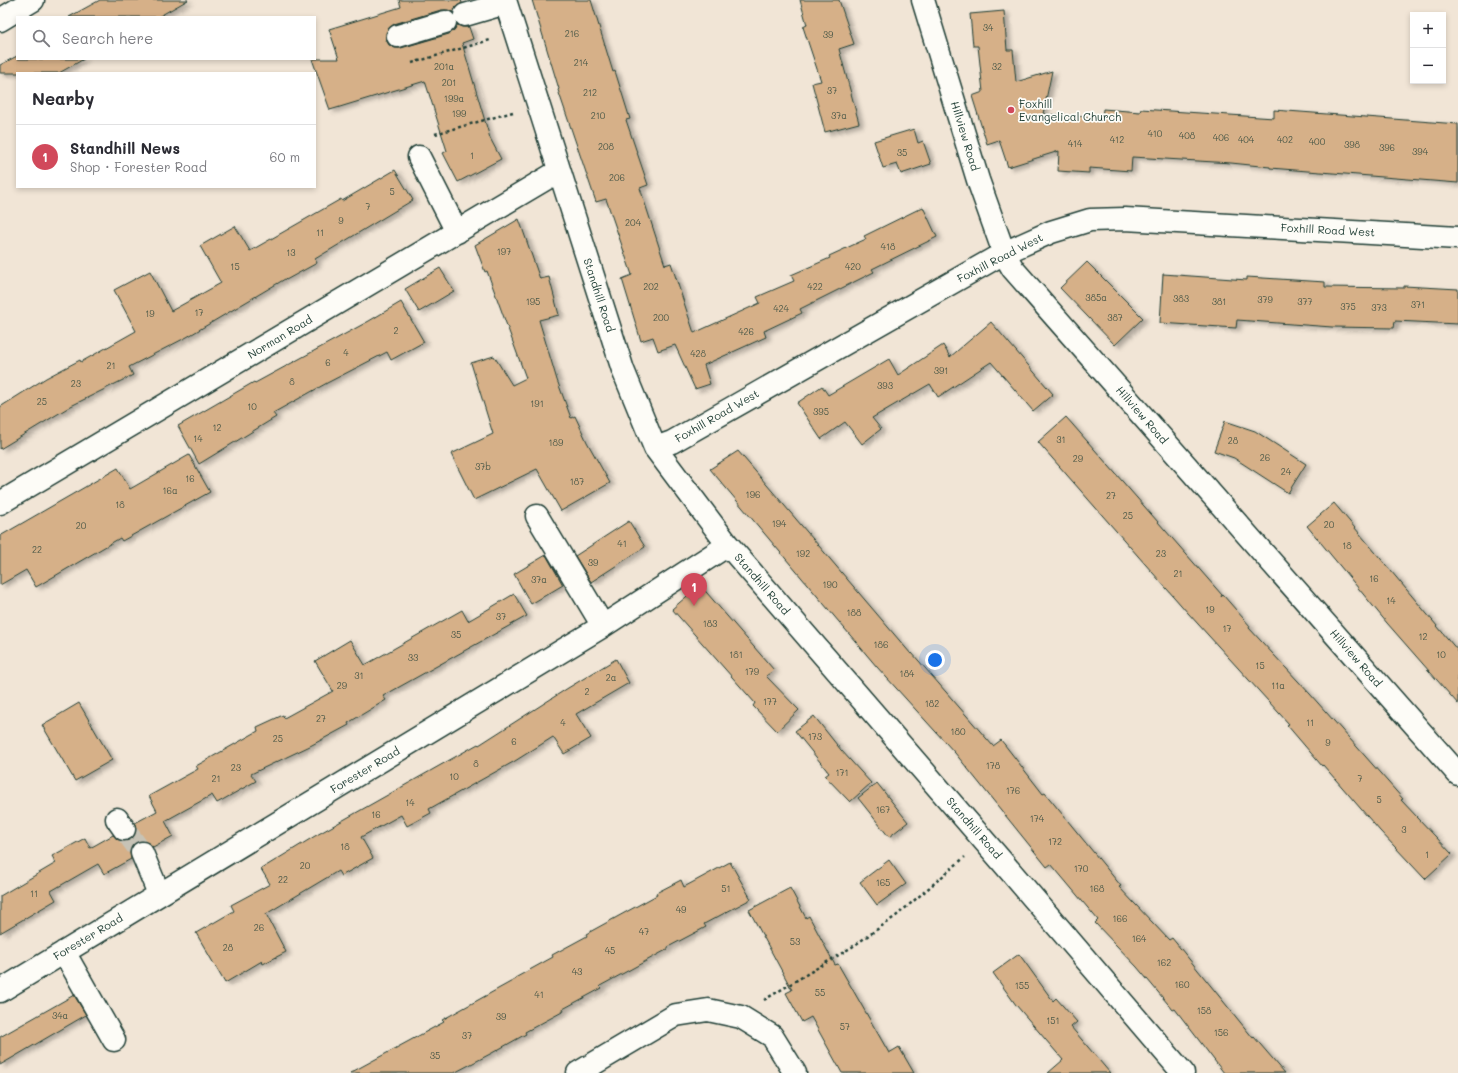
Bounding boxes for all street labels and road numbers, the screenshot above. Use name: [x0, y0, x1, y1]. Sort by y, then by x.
street label: Hillview Road: [948, 99, 983, 173]
street label: Foxhill Road West: [1280, 220, 1376, 239]
street label: Foxhill Road West: [954, 229, 1045, 286]
street label: Standhill Road: [580, 256, 619, 334]
street label: Norman Road: [245, 311, 315, 362]
street label: Hillview Road: [1113, 383, 1172, 447]
street label: Foxhill Road West: [672, 385, 762, 446]
street label: Standhill Road: [731, 550, 793, 618]
street label: Hillview Road: [1327, 626, 1386, 690]
street label: Forester Road: [327, 743, 402, 796]
street label: Standhill Road: [943, 794, 1005, 862]
street label: Forester Road: [50, 910, 125, 963]

